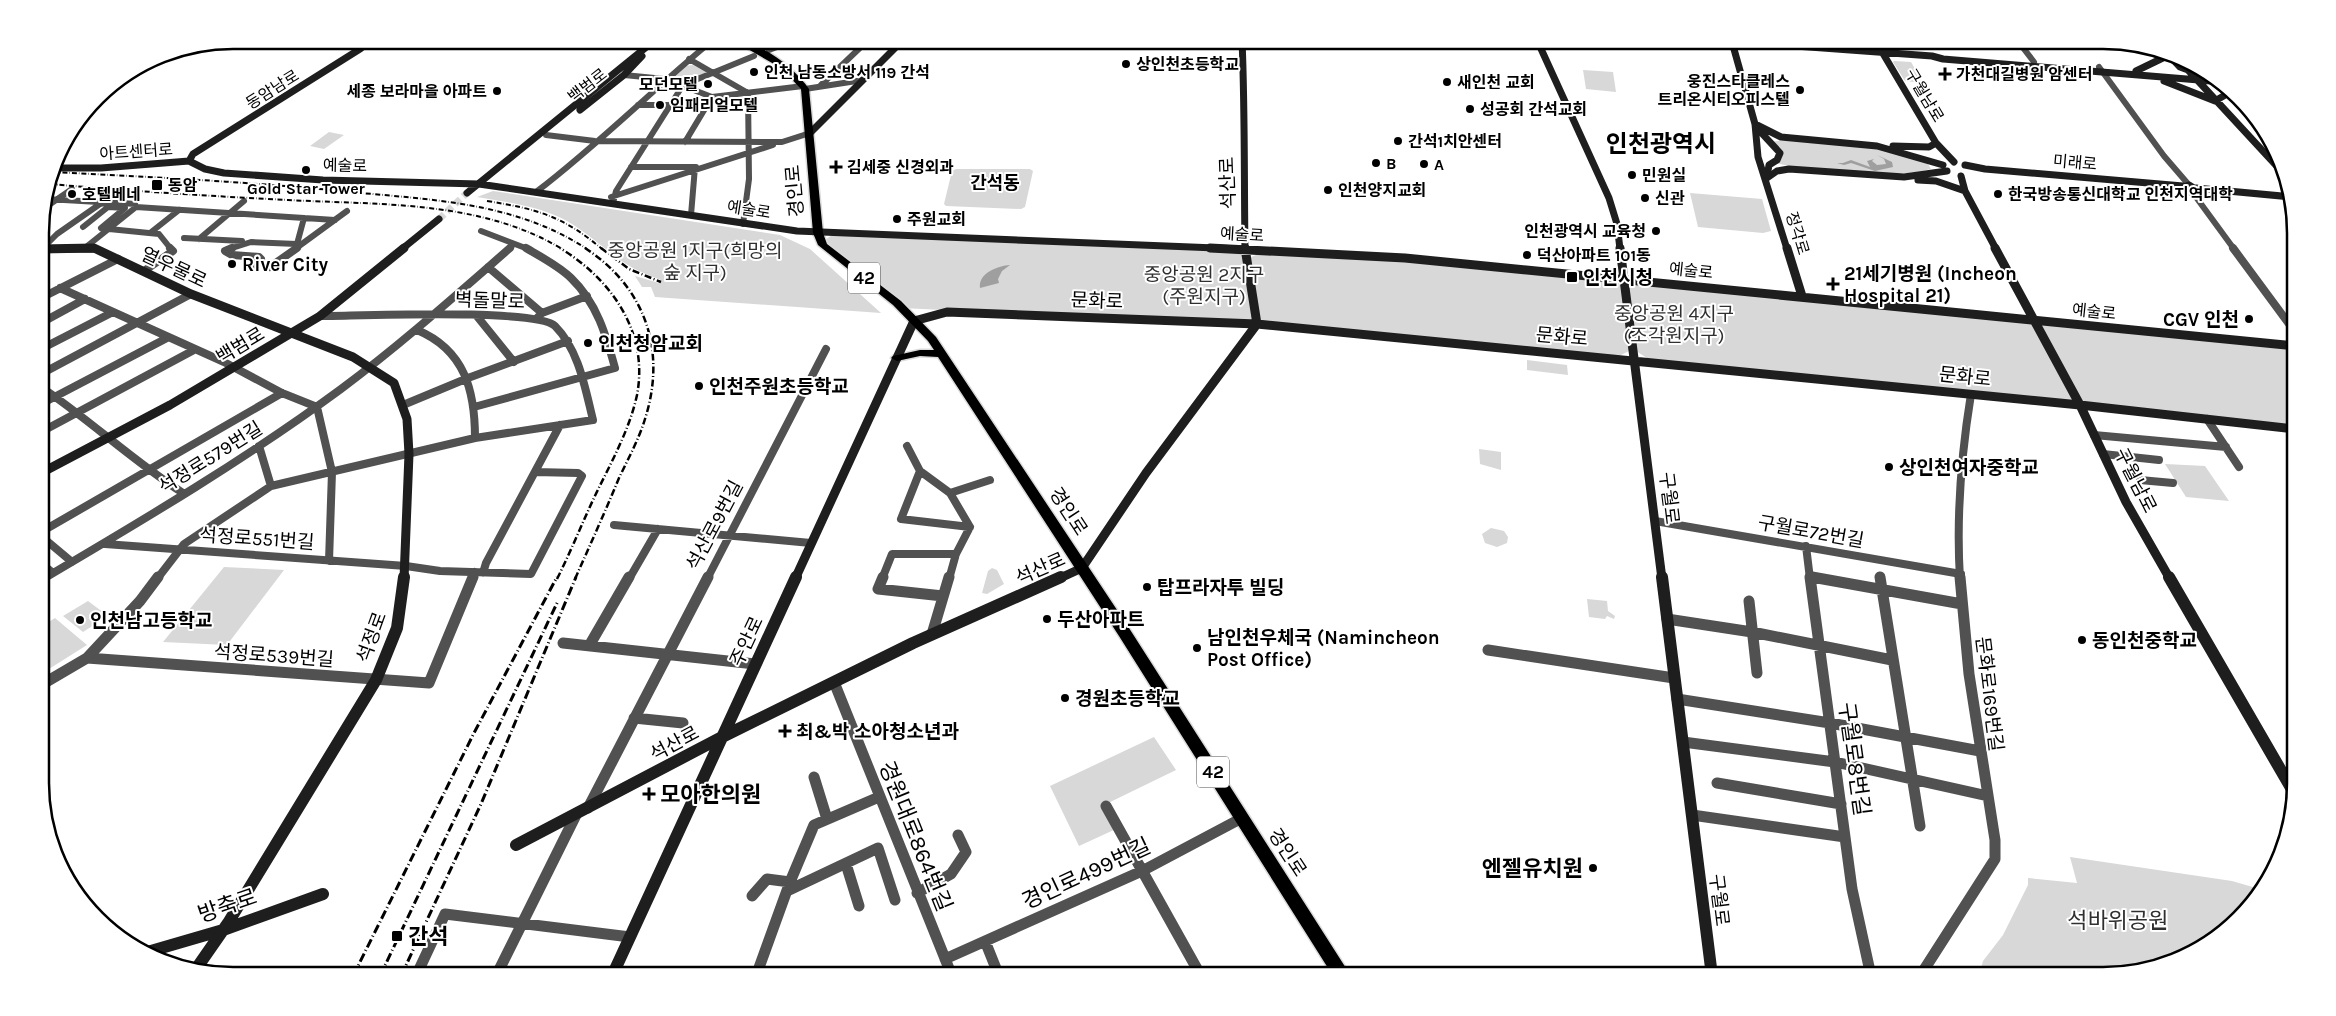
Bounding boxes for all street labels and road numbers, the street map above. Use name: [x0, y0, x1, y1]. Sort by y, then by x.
street label: 백범로: [564, 64, 611, 106]
street label: 구월남로: [1901, 65, 1948, 126]
street label: 동암남로: [242, 66, 302, 113]
street label: 아트센터로: [99, 139, 174, 164]
street label: 미래로: [2052, 151, 2098, 174]
street label: 예술로: [323, 156, 368, 175]
street label: 석산로: [1216, 156, 1240, 210]
street label: 경인로: [782, 164, 808, 218]
street label: 예술로: [726, 197, 772, 222]
street label: 정각로: [1782, 209, 1813, 257]
street label: 예술로: [1219, 224, 1265, 245]
street label: 열우물로: [137, 243, 210, 293]
street label: 예술로: [1668, 259, 1714, 282]
road number: 42: [848, 262, 880, 294]
street label: 벽돌말로: [455, 289, 525, 313]
street label: 문화로: [1070, 289, 1124, 313]
street label: 예술로: [2071, 300, 2117, 323]
street label: 백범로: [212, 323, 269, 369]
street label: 문화로: [1535, 324, 1589, 350]
street label: 문화로: [1938, 363, 1992, 391]
street label: 석정로579번길: [155, 417, 266, 498]
street label: 구월남로: [2109, 444, 2161, 517]
street label: 구월로: [1655, 471, 1683, 525]
street label: 석산로9번길: [682, 477, 748, 574]
street label: 경인로: [1045, 484, 1092, 540]
street label: 구월로72번길: [1756, 512, 1866, 552]
street label: 석정로551번길: [199, 524, 315, 554]
street label: 석산로: [1012, 548, 1069, 590]
street label: 석정로: [353, 609, 391, 666]
street label: 주안로: [726, 613, 768, 670]
street label: 문화로169번길: [1971, 635, 2007, 753]
street label: 석정로539번길: [213, 641, 335, 671]
street label: 구월로8번길: [1833, 701, 1875, 818]
street label: 석산로: [646, 722, 703, 766]
road number: 42: [1197, 756, 1229, 788]
street label: 경원대로864번길: [873, 757, 957, 915]
street label: 경인로: [1264, 825, 1311, 881]
street label: 경인로499번길: [1018, 833, 1155, 915]
street label: 구월로: [1705, 873, 1733, 927]
street label: 방축로: [194, 884, 260, 928]

